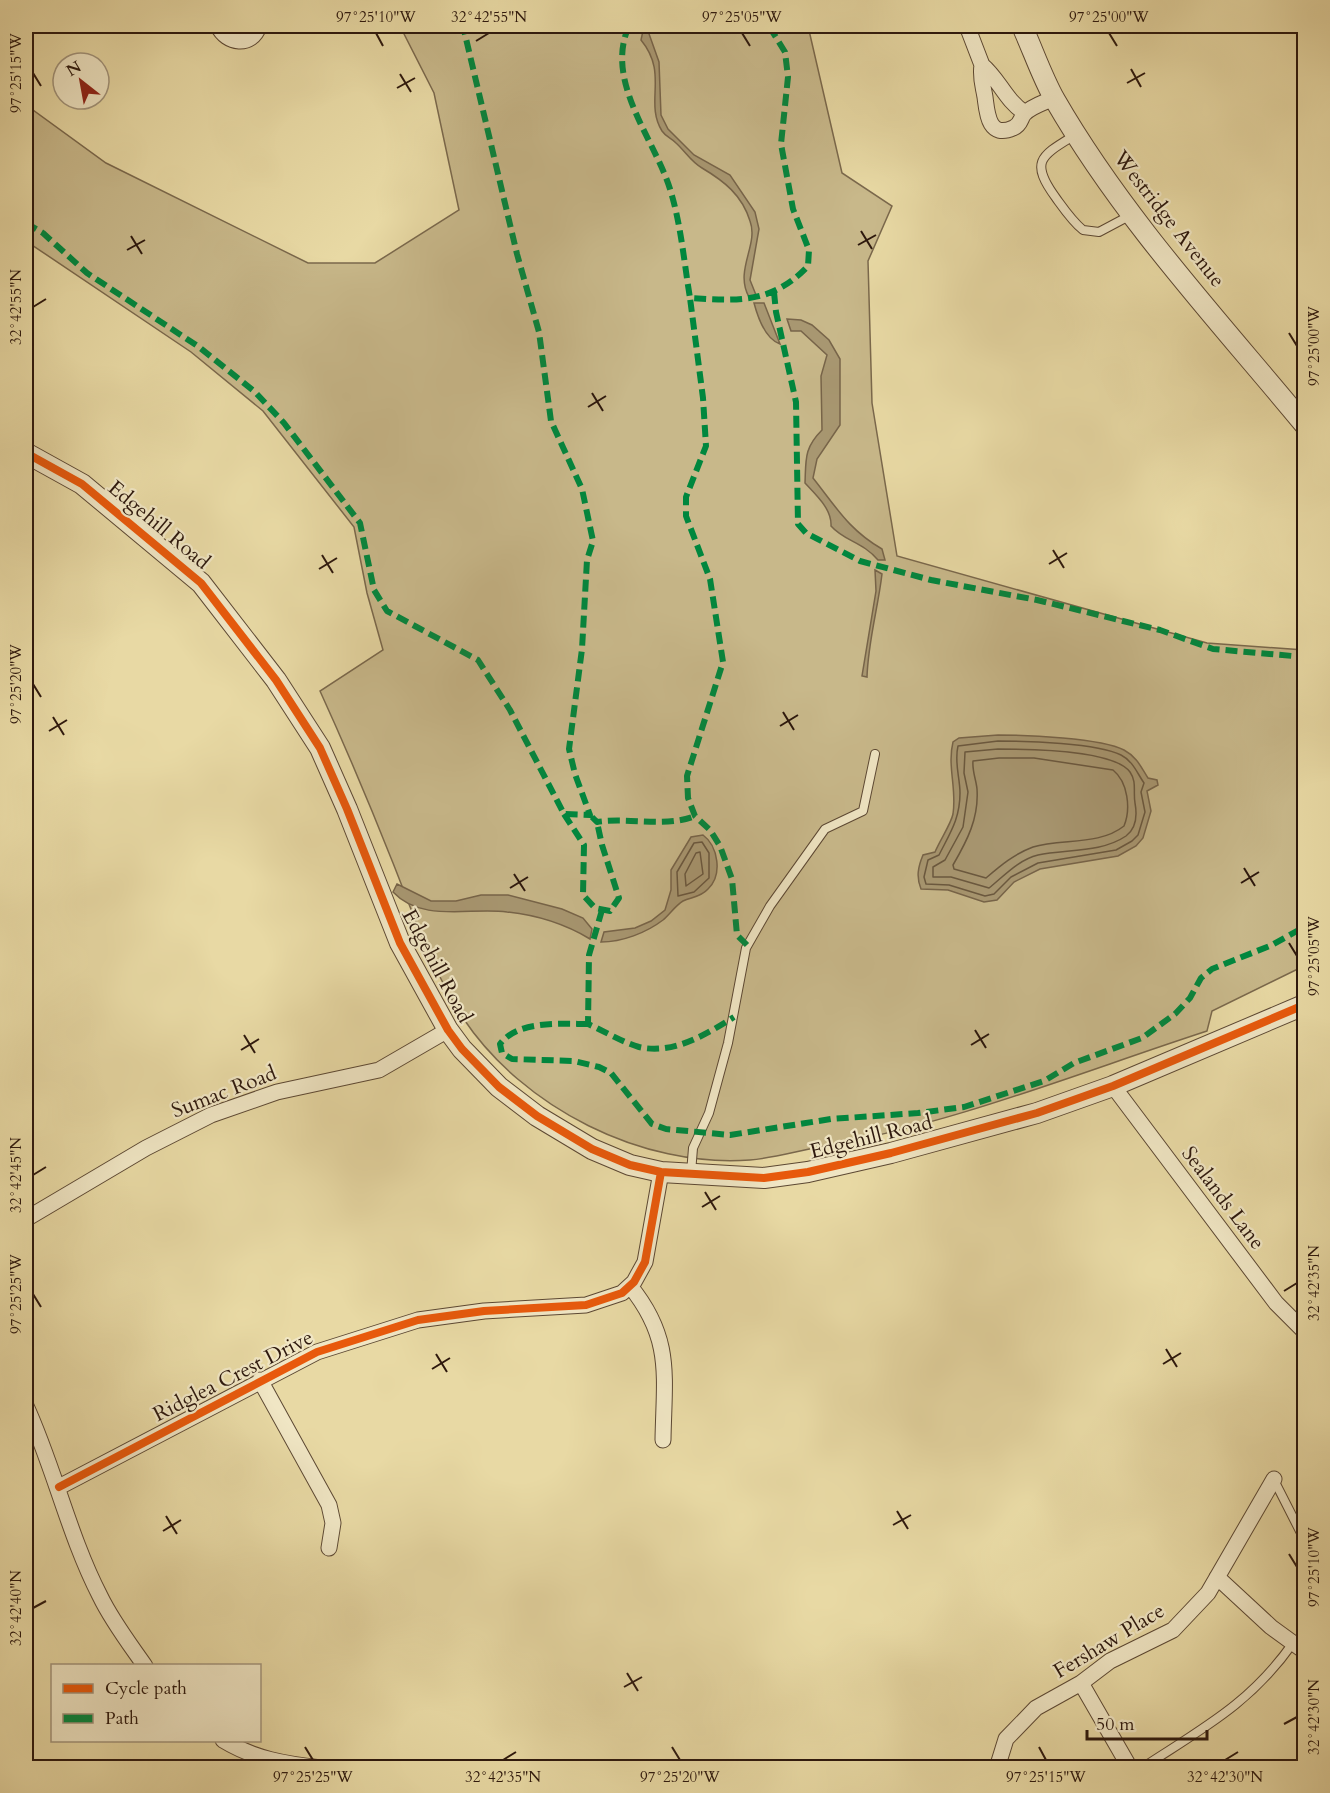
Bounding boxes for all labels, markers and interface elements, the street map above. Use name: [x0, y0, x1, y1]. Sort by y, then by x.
text: 97°25'10"W: [336, 7, 416, 27]
text: 32°42'55"N: [451, 7, 527, 27]
text: 97°25'05"W: [702, 7, 782, 27]
text: 97°25'00"W: [1069, 7, 1149, 27]
text: 97°25'15"W: [6, 33, 26, 113]
north arrow: [51, 51, 111, 111]
text: N: [62, 56, 86, 82]
street label: Westridge Avenue: [1106, 144, 1232, 293]
text: 32°42'55"N: [6, 269, 26, 345]
text: 97°25'00"W: [1304, 306, 1324, 386]
street label: Edgehill Road: [102, 474, 216, 576]
text: 97°25'20"W: [6, 644, 26, 724]
street label: Edgehill Road: [395, 904, 479, 1028]
text: 97°25'05"W: [1304, 916, 1324, 996]
street label: Sumac Road: [167, 1059, 281, 1125]
street label: Edgehill Road: [807, 1108, 935, 1166]
text: 32°42'45"N: [6, 1137, 26, 1213]
street label: Sealands Lane: [1175, 1140, 1271, 1256]
text: 32°42'35"N: [1304, 1245, 1324, 1321]
text: 97°25'25"W: [6, 1254, 26, 1334]
street label: Ridglea Crest Drive: [148, 1323, 318, 1429]
text: 97°25'10"W: [1304, 1527, 1324, 1607]
text: 32°42'40"N: [6, 1570, 26, 1646]
street label: Fershaw Place: [1048, 1596, 1170, 1686]
legend: [51, 1664, 261, 1742]
text: Cycle path: [105, 1676, 187, 1701]
text: 32°42'30"N: [1304, 1679, 1324, 1755]
scale bar: [1087, 1703, 1207, 1741]
text: Path: [105, 1706, 139, 1731]
text: 50 m: [1096, 1712, 1135, 1737]
text: 97°25'25"W: [273, 1767, 353, 1787]
text: 32°42'35"N: [465, 1767, 541, 1787]
text: 97°25'20"W: [640, 1767, 720, 1787]
text: 97°25'15"W: [1006, 1767, 1086, 1787]
text: 32°42'30"N: [1187, 1767, 1263, 1787]

